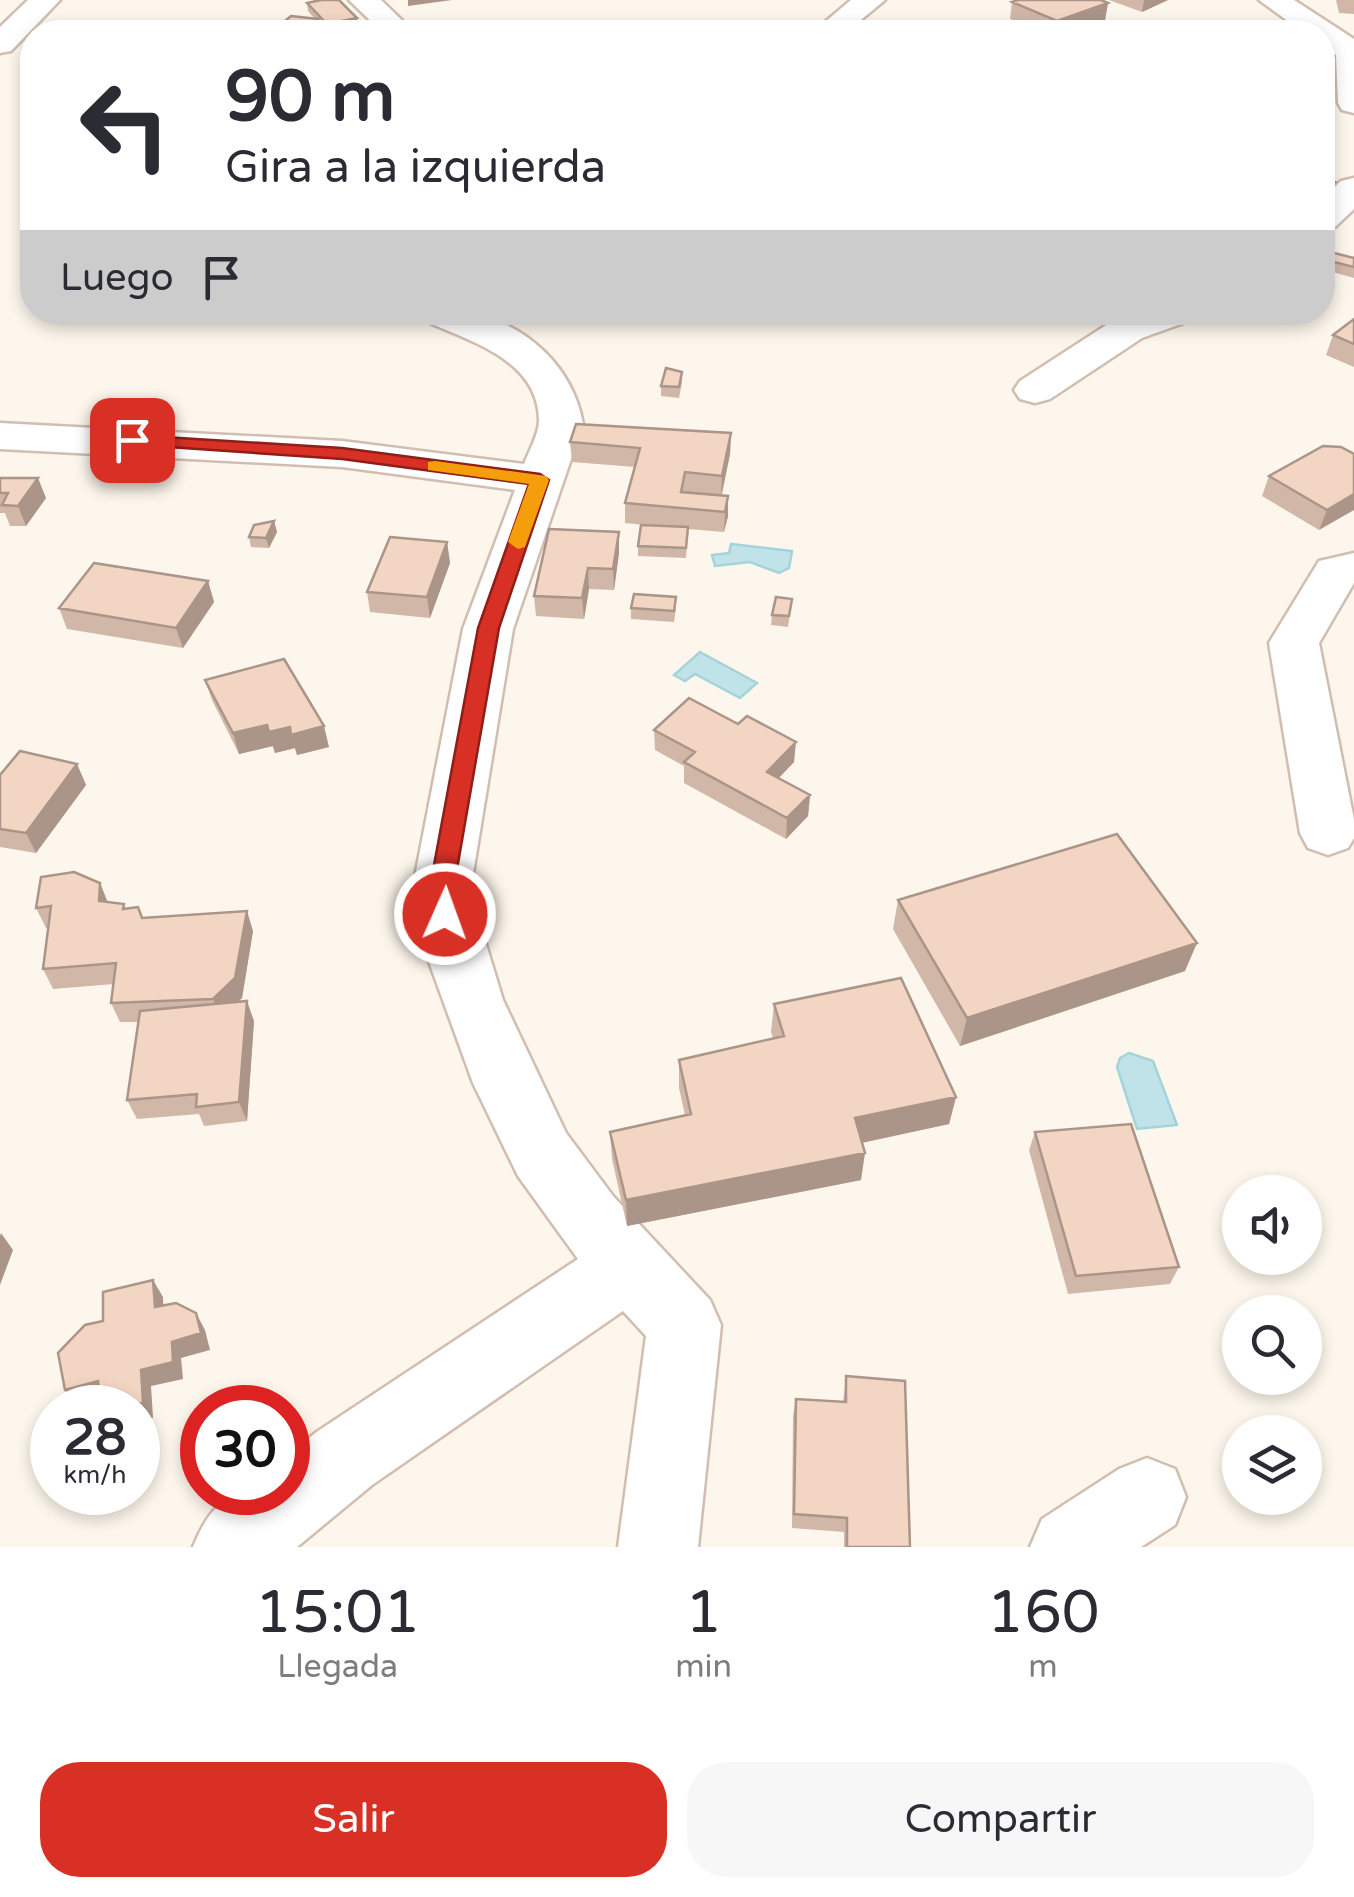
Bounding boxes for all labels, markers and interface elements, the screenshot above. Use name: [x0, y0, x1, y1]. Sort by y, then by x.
text: 90 m: [225, 56, 395, 140]
icon: left: [60, 60, 190, 190]
text: Gira a la izquierda: [225, 141, 606, 195]
icon: arrive: [194, 250, 249, 305]
text: Luego: [60, 255, 174, 301]
pin: [90, 398, 175, 483]
icon: arrive: [105, 413, 160, 468]
position arrow: [393, 862, 497, 966]
map controls: [1222, 1175, 1322, 1515]
button: sound: [1222, 1175, 1322, 1275]
button: search: [1222, 1295, 1322, 1395]
speed limit sign: 30: [180, 1385, 310, 1515]
text: 28: [64, 1408, 126, 1468]
button: layers: [1222, 1415, 1322, 1515]
text: km/h: [64, 1460, 126, 1490]
text: 15:01: [254, 1577, 421, 1649]
text: 1: [685, 1577, 722, 1649]
text: 160: [986, 1577, 1100, 1649]
text: Llegada: [277, 1648, 398, 1686]
text: min: [675, 1648, 732, 1686]
text: m: [1028, 1648, 1058, 1686]
button: Salir: [40, 1762, 667, 1877]
button: Compartir: [687, 1762, 1314, 1877]

